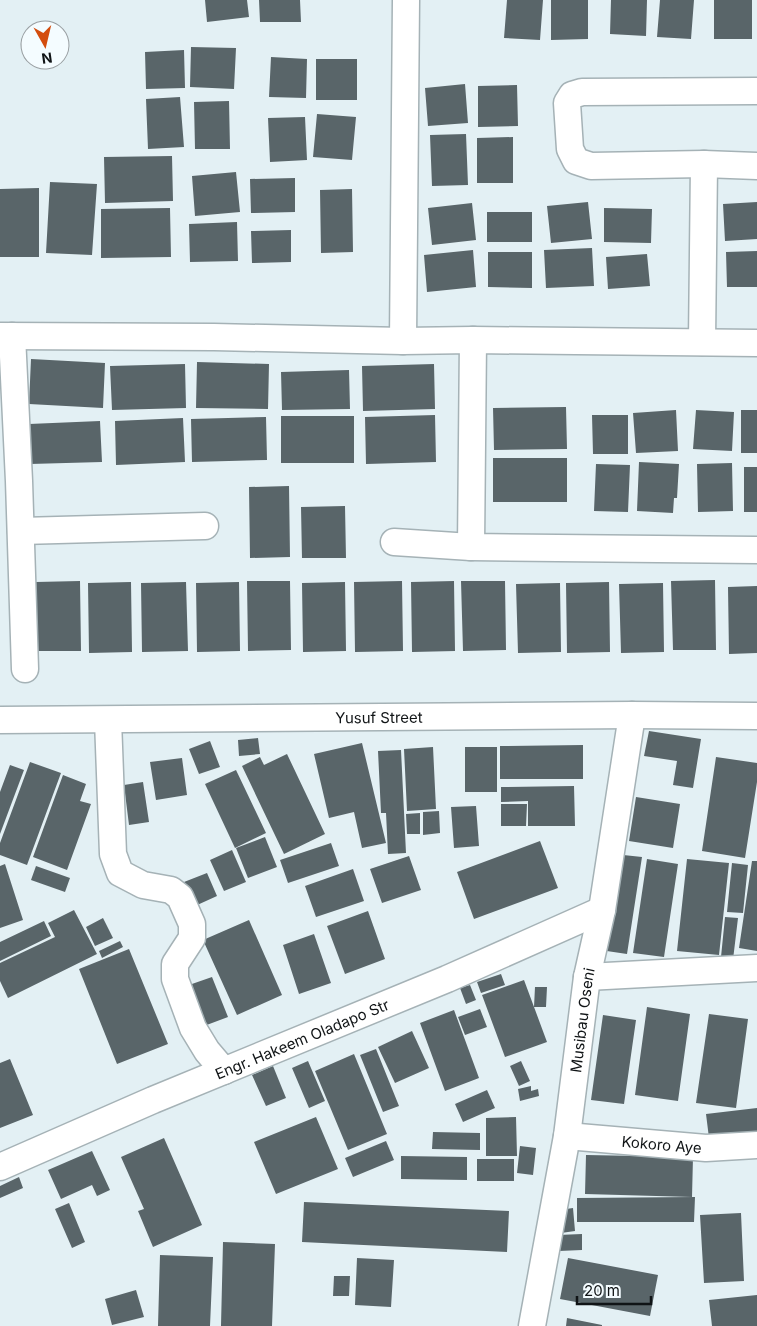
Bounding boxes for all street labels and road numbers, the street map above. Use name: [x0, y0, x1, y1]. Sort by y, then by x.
street label: Yusuf Street: [335, 707, 423, 727]
street label: Musibau Oseni: [566, 966, 598, 1074]
street label: Engr. Hakeem Oladapo Str: [212, 994, 392, 1083]
street label: Kokoro Aye: [621, 1131, 702, 1157]

